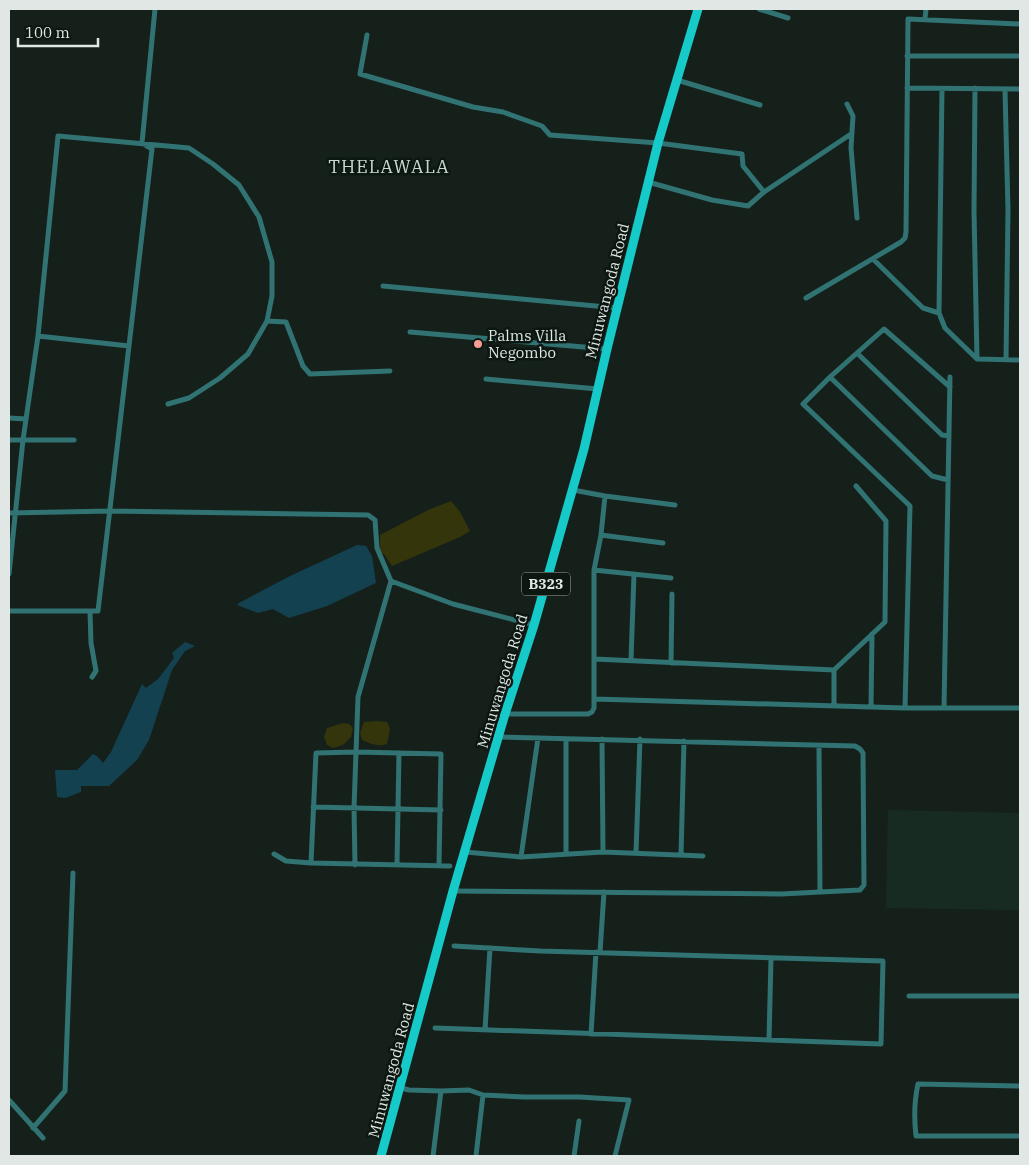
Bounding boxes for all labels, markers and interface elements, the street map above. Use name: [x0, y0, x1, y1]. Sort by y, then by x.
scale bar: [18, 15, 98, 47]
text: 100 m: [25, 23, 70, 42]
district label: THELAWALA: [328, 155, 450, 178]
street label: Minuwangoda Road: [581, 221, 633, 361]
place label: Palms Villa Negombo: [488, 326, 567, 362]
marker: Palms Villa Negombo: [472, 338, 484, 350]
road number: B323: [522, 572, 570, 596]
street label: Minuwangoda Road: [473, 612, 531, 750]
street label: Minuwangoda Road: [364, 1000, 418, 1140]

